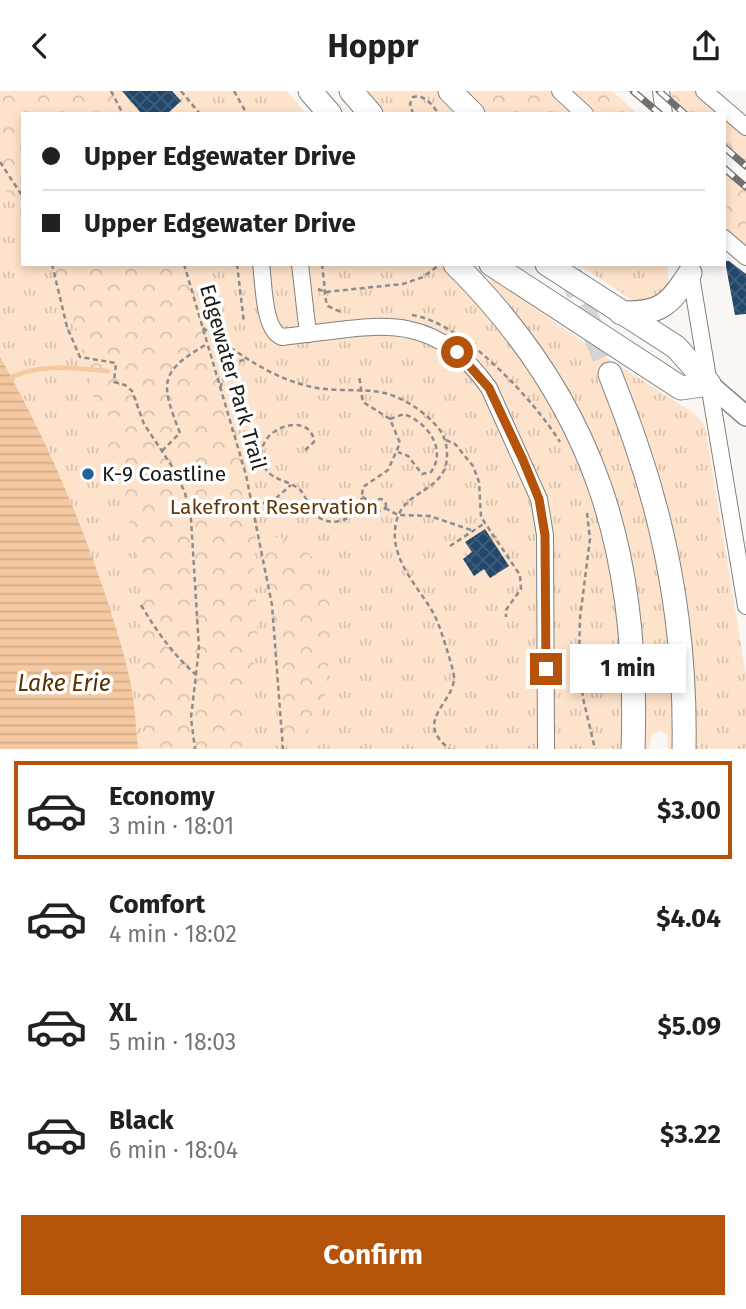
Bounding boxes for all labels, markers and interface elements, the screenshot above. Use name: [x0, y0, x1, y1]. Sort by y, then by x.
icon: back: [21, 27, 59, 65]
text: Hoppr: [327, 27, 419, 65]
icon: share: [687, 27, 725, 65]
text: Upper Edgewater Drive: [84, 141, 356, 172]
text: Upper Edgewater Drive: [84, 208, 356, 239]
street label: Edgewater Park Trail: [194, 281, 272, 473]
route start: [441, 336, 473, 368]
place label: K-9 Coastline: [102, 461, 226, 487]
marker: K-9 Coastline: [80, 466, 96, 482]
park label: Lakefront Reservation: [170, 494, 378, 520]
callout: 1 min: [570, 645, 686, 693]
route end: [530, 653, 562, 685]
text: 1 min: [600, 654, 656, 682]
water label: Lake Erie: [17, 669, 111, 697]
icon: car: [25, 779, 88, 842]
text: Economy: [109, 781, 215, 812]
text: $3.00: [657, 795, 721, 826]
text: 3 min · 18:01: [109, 812, 234, 840]
icon: car: [25, 887, 88, 950]
text: Comfort: [109, 889, 205, 920]
text: $4.04: [656, 903, 721, 934]
text: 4 min · 18:02: [109, 920, 237, 948]
icon: car: [25, 995, 88, 1058]
text: XL: [109, 997, 137, 1028]
text: $5.09: [657, 1011, 721, 1042]
text: 5 min · 18:03: [109, 1028, 236, 1056]
icon: car: [25, 1103, 88, 1166]
text: Black: [109, 1105, 174, 1136]
text: $3.22: [660, 1119, 721, 1150]
text: 6 min · 18:04: [109, 1136, 238, 1164]
button: Confirm: [21, 1215, 725, 1295]

